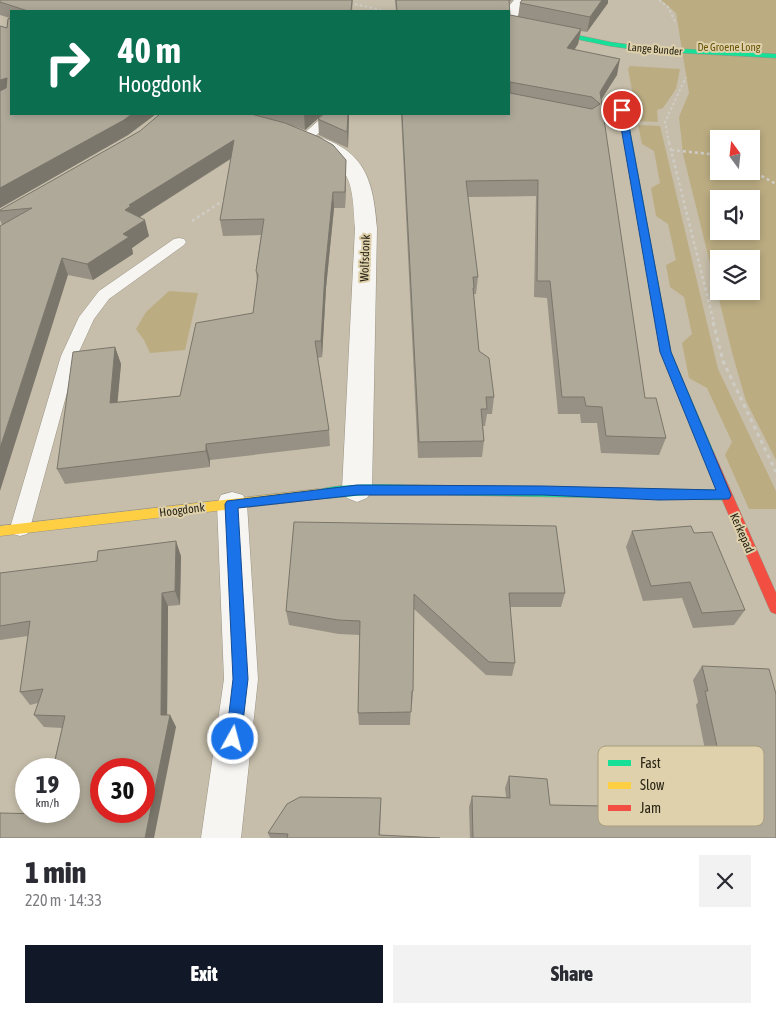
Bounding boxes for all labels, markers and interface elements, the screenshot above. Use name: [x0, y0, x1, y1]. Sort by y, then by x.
icon: right: [35, 30, 100, 95]
text: 40 m: [118, 30, 181, 70]
street label: Lange Bunder: [627, 41, 684, 57]
park label: De Groene Long: [697, 41, 761, 53]
text: Hoogdonk: [118, 71, 202, 97]
pin: [601, 89, 643, 131]
icon: arrive: [608, 96, 636, 124]
north arrow: [710, 130, 760, 180]
map controls: [710, 130, 760, 300]
button: sound: [710, 190, 760, 240]
street label: Wolfsdonk: [357, 233, 373, 282]
button: layers: [710, 250, 760, 300]
street label: Hoogdonk: [159, 500, 206, 520]
street label: Kerkepad: [727, 511, 757, 555]
position arrow: [206, 712, 258, 764]
legend: [598, 746, 764, 826]
text: Fast: [640, 755, 661, 771]
speed limit sign: 30: [90, 758, 155, 823]
text: 19: [36, 770, 59, 798]
text: Slow: [640, 777, 665, 793]
text: km/h: [36, 796, 59, 810]
text: Jam: [640, 800, 661, 816]
text: 1 min: [25, 855, 86, 889]
button: close: [699, 855, 751, 907]
text: 220 m · 14:33: [25, 891, 102, 909]
button: Exit: [25, 945, 383, 1003]
button: Share: [393, 945, 751, 1003]

